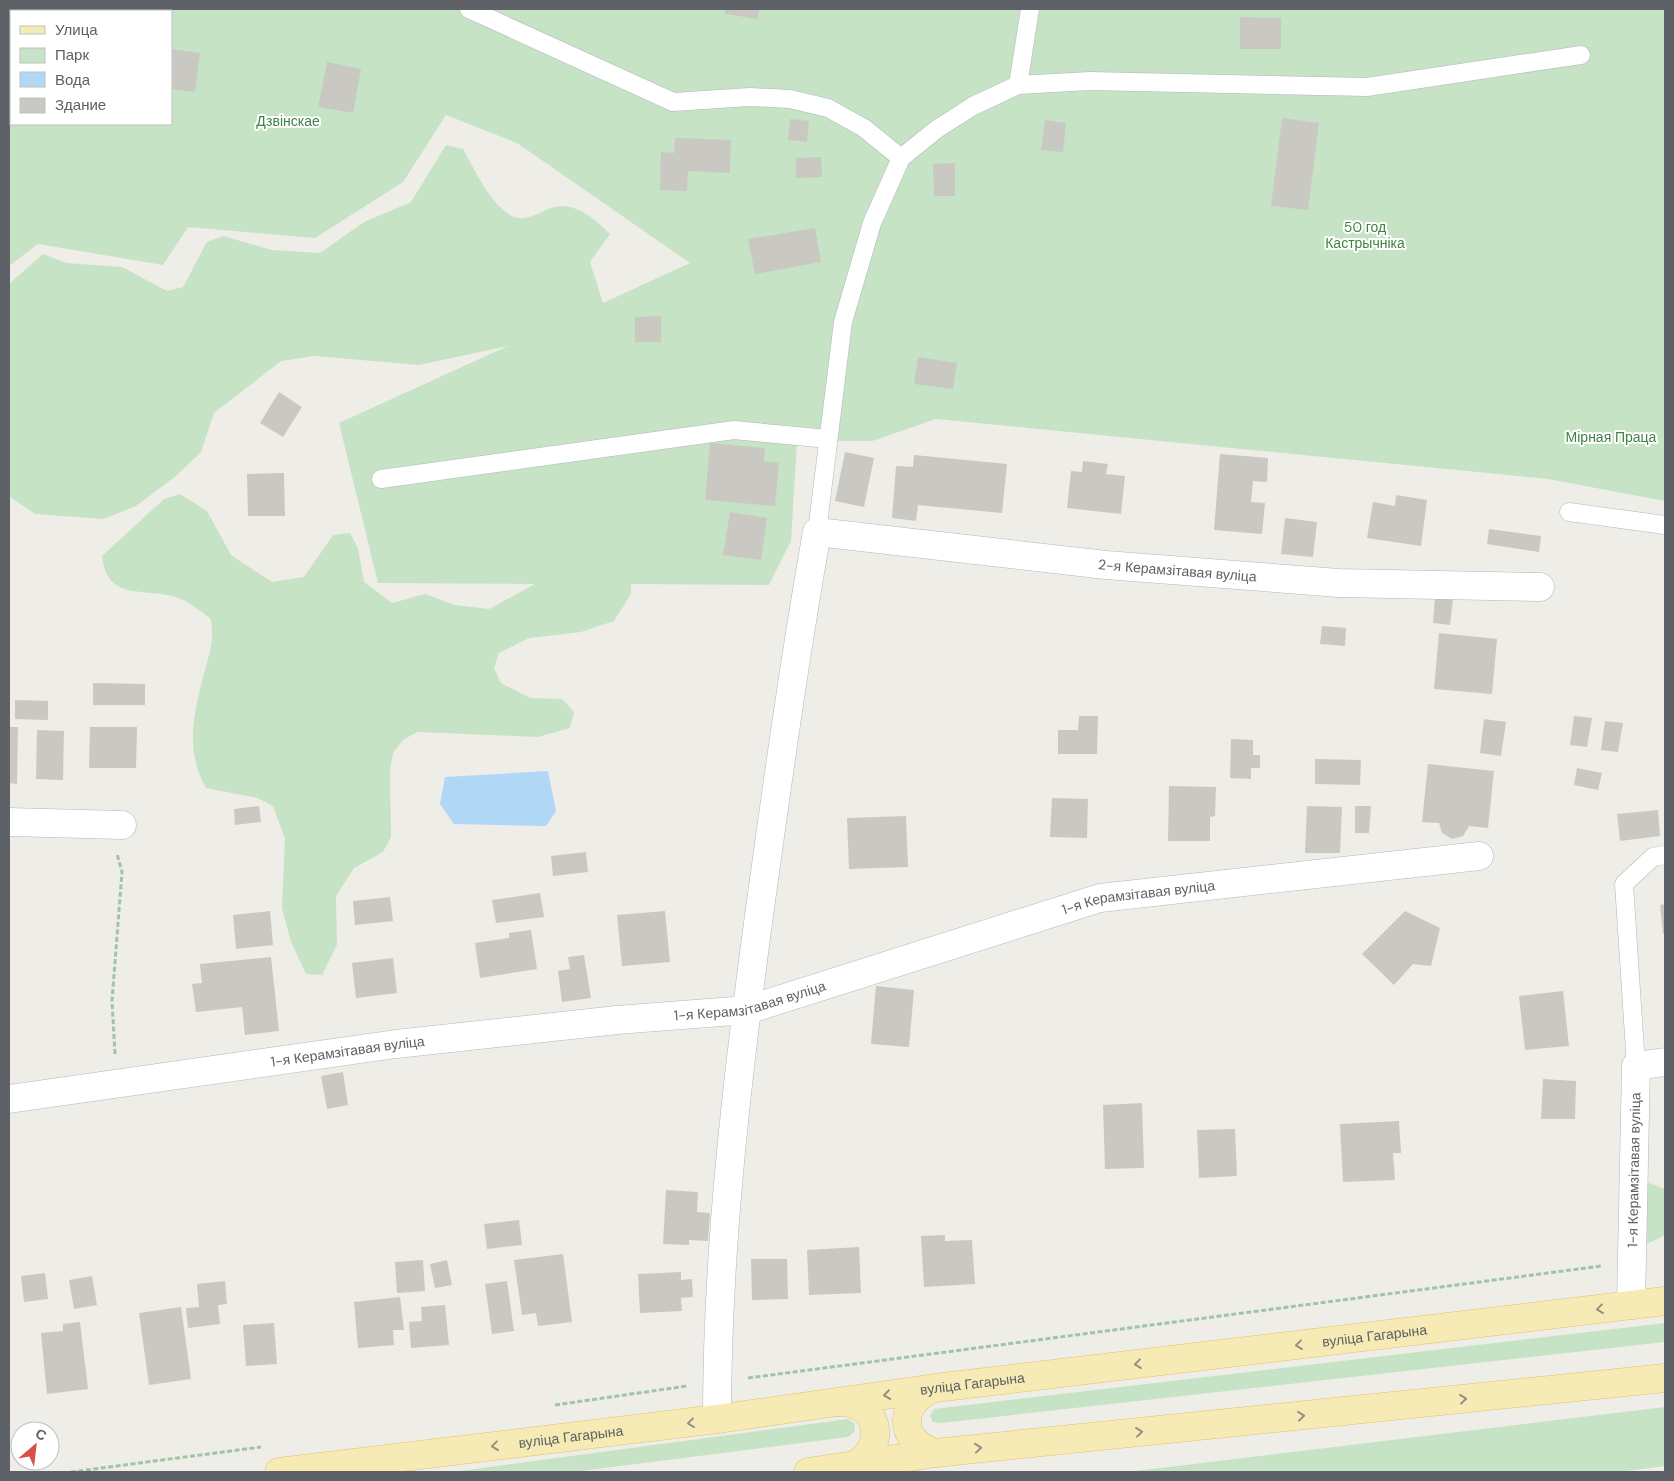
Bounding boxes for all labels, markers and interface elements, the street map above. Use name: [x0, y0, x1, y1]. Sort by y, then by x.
legend: [10, 10, 172, 125]
text: Улица: [55, 20, 98, 40]
text: Парк: [55, 45, 89, 65]
text: Вода: [55, 70, 91, 90]
text: Здание: [55, 95, 106, 115]
park label: Дзвінскае: [256, 112, 320, 130]
park label: 50 год Кастрычніка: [1325, 218, 1405, 252]
park label: Мірная Праца: [1566, 428, 1657, 446]
street label: 2-я Керамзітавая вуліца: [1097, 555, 1258, 586]
street label: 1-я Керамзітавая вуліца: [1060, 876, 1216, 919]
street label: 1-я Керамзітавая вуліца: [673, 977, 828, 1025]
street label: 1-я Керамзітавая вуліца: [269, 1032, 426, 1071]
street label: 1-я Керамзітавая вуліца: [1623, 1092, 1644, 1248]
one-way arrow: [1595, 1303, 1603, 1314]
street label: вуліца Гагарына: [1321, 1320, 1428, 1351]
one-way arrow: [1295, 1339, 1303, 1350]
one-way arrow: [1133, 1358, 1141, 1369]
street label: вуліца Гагарына: [919, 1368, 1026, 1399]
one-way arrow: [882, 1389, 890, 1400]
one-way arrow: [1459, 1394, 1467, 1405]
one-way arrow: [1297, 1410, 1305, 1421]
one-way arrow: [687, 1417, 695, 1428]
north arrow: [10, 1421, 60, 1471]
street label: вуліца Гагарына: [518, 1421, 624, 1452]
text: С: [32, 1424, 50, 1445]
one-way arrow: [1136, 1427, 1144, 1438]
one-way arrow: [491, 1440, 499, 1451]
one-way arrow: [974, 1443, 982, 1454]

